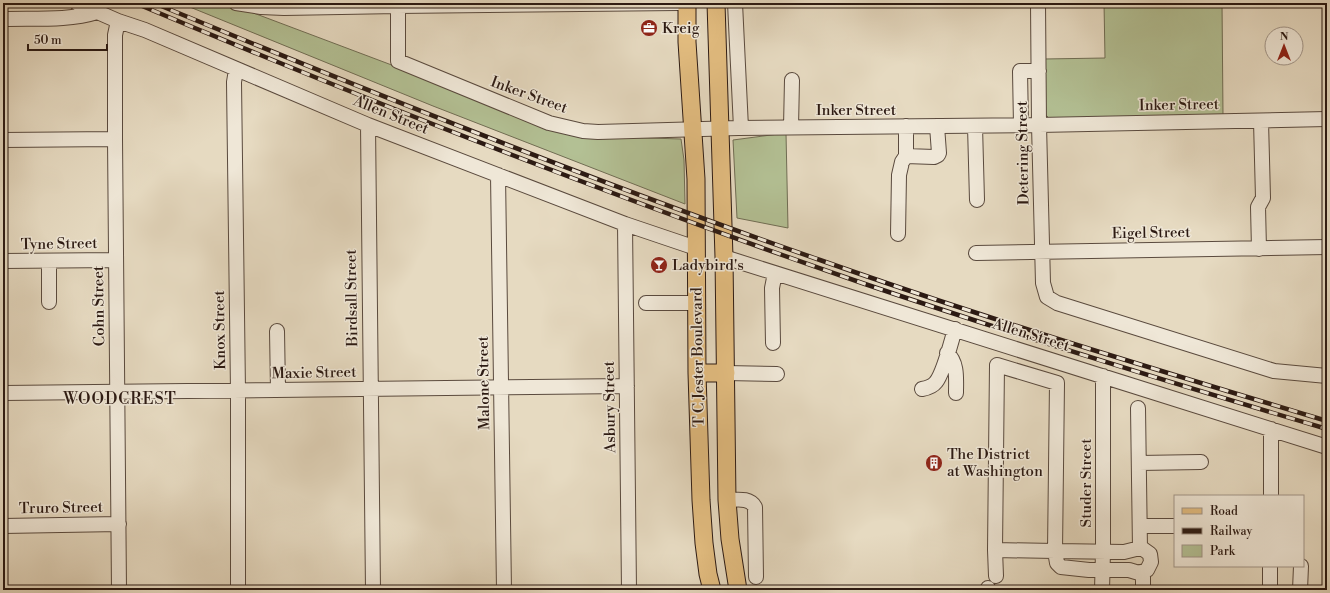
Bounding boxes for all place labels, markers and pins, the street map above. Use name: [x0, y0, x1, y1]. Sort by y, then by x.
office icon: Kreig: [639, 18, 659, 38]
place label: Kreig: [662, 19, 700, 38]
bar icon: Ladybird's: [649, 255, 669, 275]
place label: Ladybird's: [672, 256, 744, 275]
place label: The District at Washington: [947, 445, 1043, 481]
building icon: The District at Washington: [924, 453, 944, 473]

